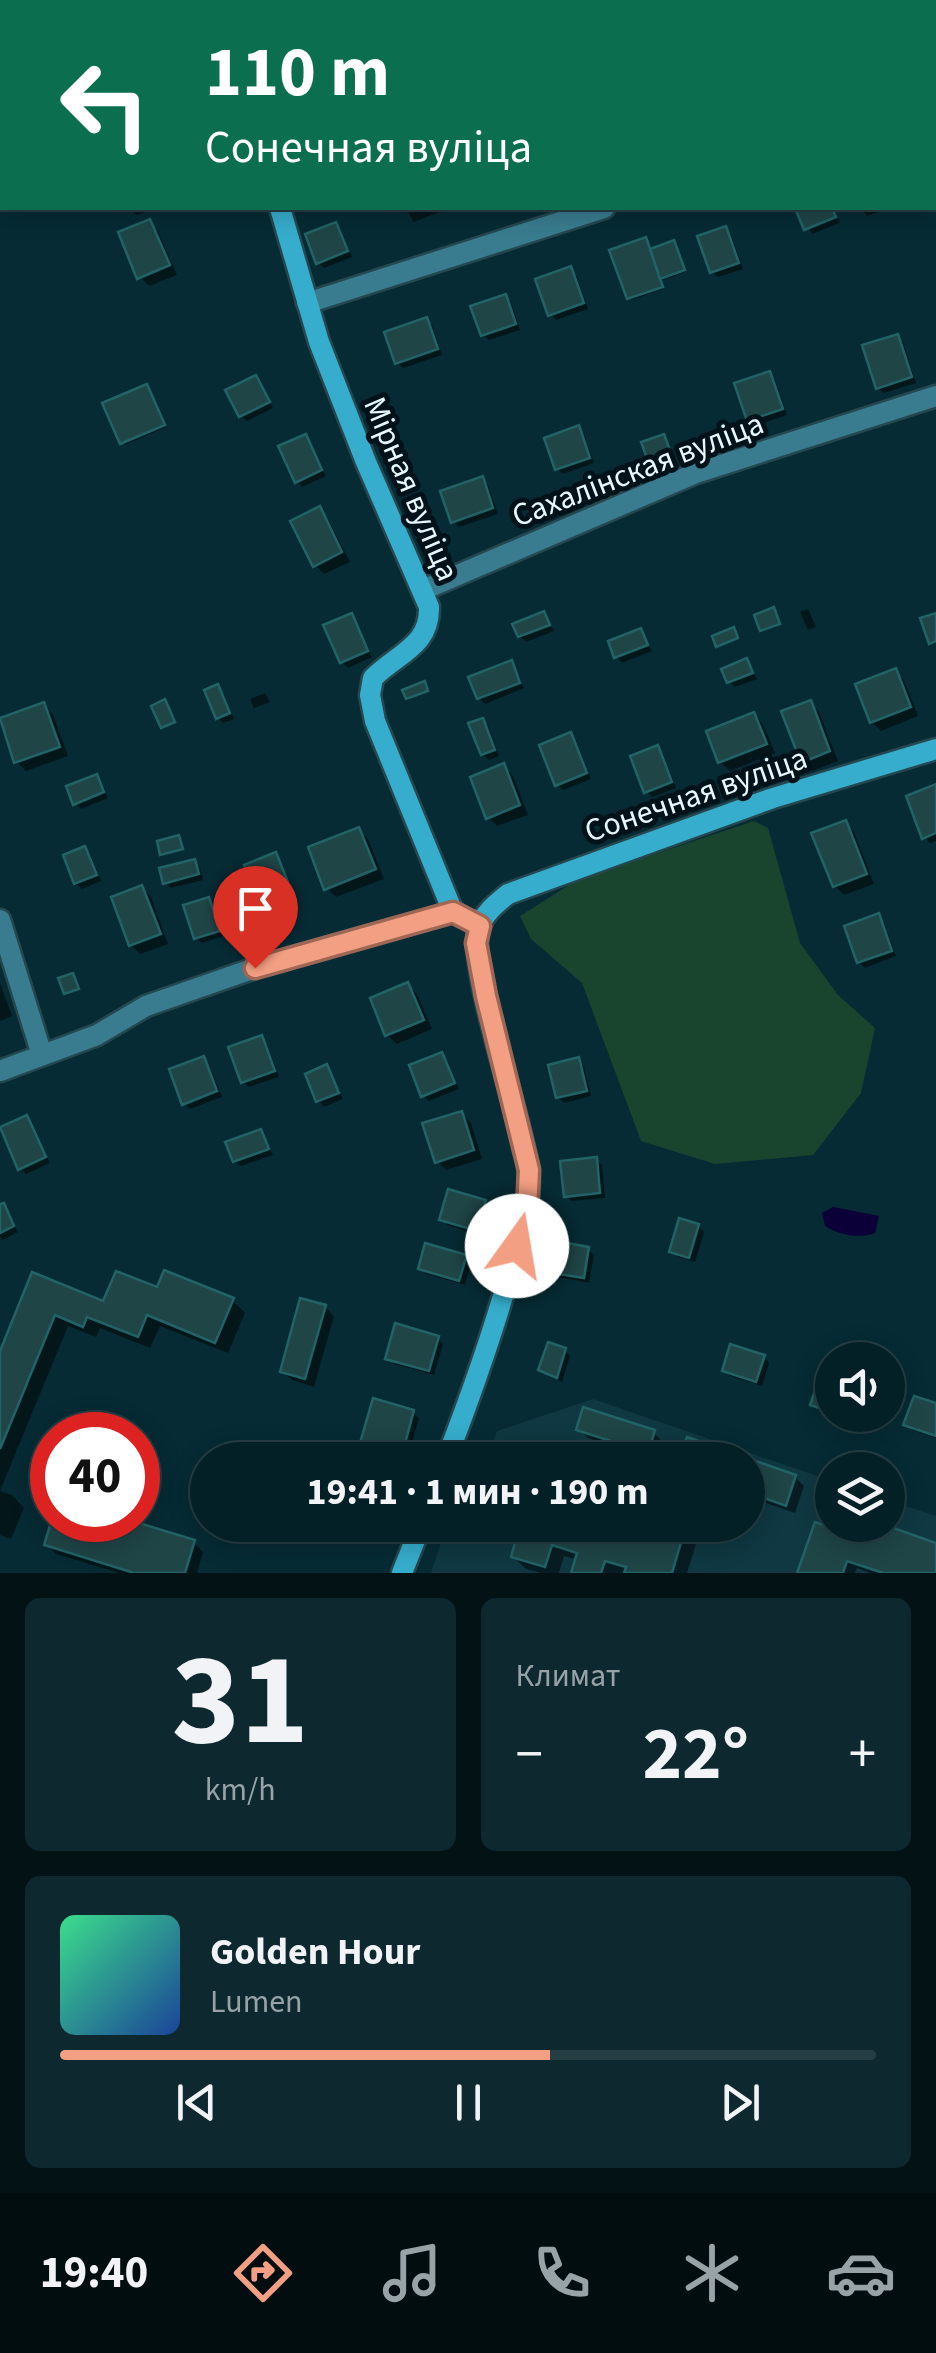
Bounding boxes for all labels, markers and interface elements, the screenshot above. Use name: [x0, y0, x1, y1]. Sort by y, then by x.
text: 110 m: [205, 23, 390, 123]
icon: left: [40, 40, 170, 170]
text: Сонечная вуліца: [205, 116, 532, 180]
street label: Мірная вуліца: [352, 390, 470, 588]
street label: Сахалінская вуліца: [505, 401, 771, 539]
street label: Сонечная вуліца: [579, 735, 813, 855]
pin: [213, 866, 298, 969]
icon: arrive: [228, 881, 283, 936]
position arrow: [465, 1194, 569, 1298]
map controls: [815, 1342, 905, 1542]
button: sound: [815, 1342, 905, 1432]
speed limit sign: 40: [30, 1412, 160, 1542]
button: layers: [815, 1452, 905, 1542]
text: 19:41 · 1 мин · 190 m: [306, 1465, 649, 1519]
text: 31: [172, 1609, 309, 1794]
text: Климат: [516, 1653, 620, 1699]
text: 22°: [642, 1701, 749, 1808]
text: −: [516, 1716, 543, 1794]
text: +: [849, 1716, 876, 1794]
text: km/h: [205, 1767, 276, 1813]
text: Golden Hour: [210, 1925, 420, 1979]
text: Lumen: [210, 1979, 303, 2025]
icon: previous: [169, 2075, 224, 2130]
icon: pause: [441, 2075, 496, 2130]
icon: next: [713, 2075, 768, 2130]
icon: directions: [228, 2238, 298, 2308]
icon: music: [377, 2238, 447, 2308]
icon: phone: [527, 2238, 597, 2308]
icon: climate: [677, 2238, 747, 2308]
icon: car: [826, 2238, 896, 2308]
text: 19:40: [40, 2241, 148, 2305]

